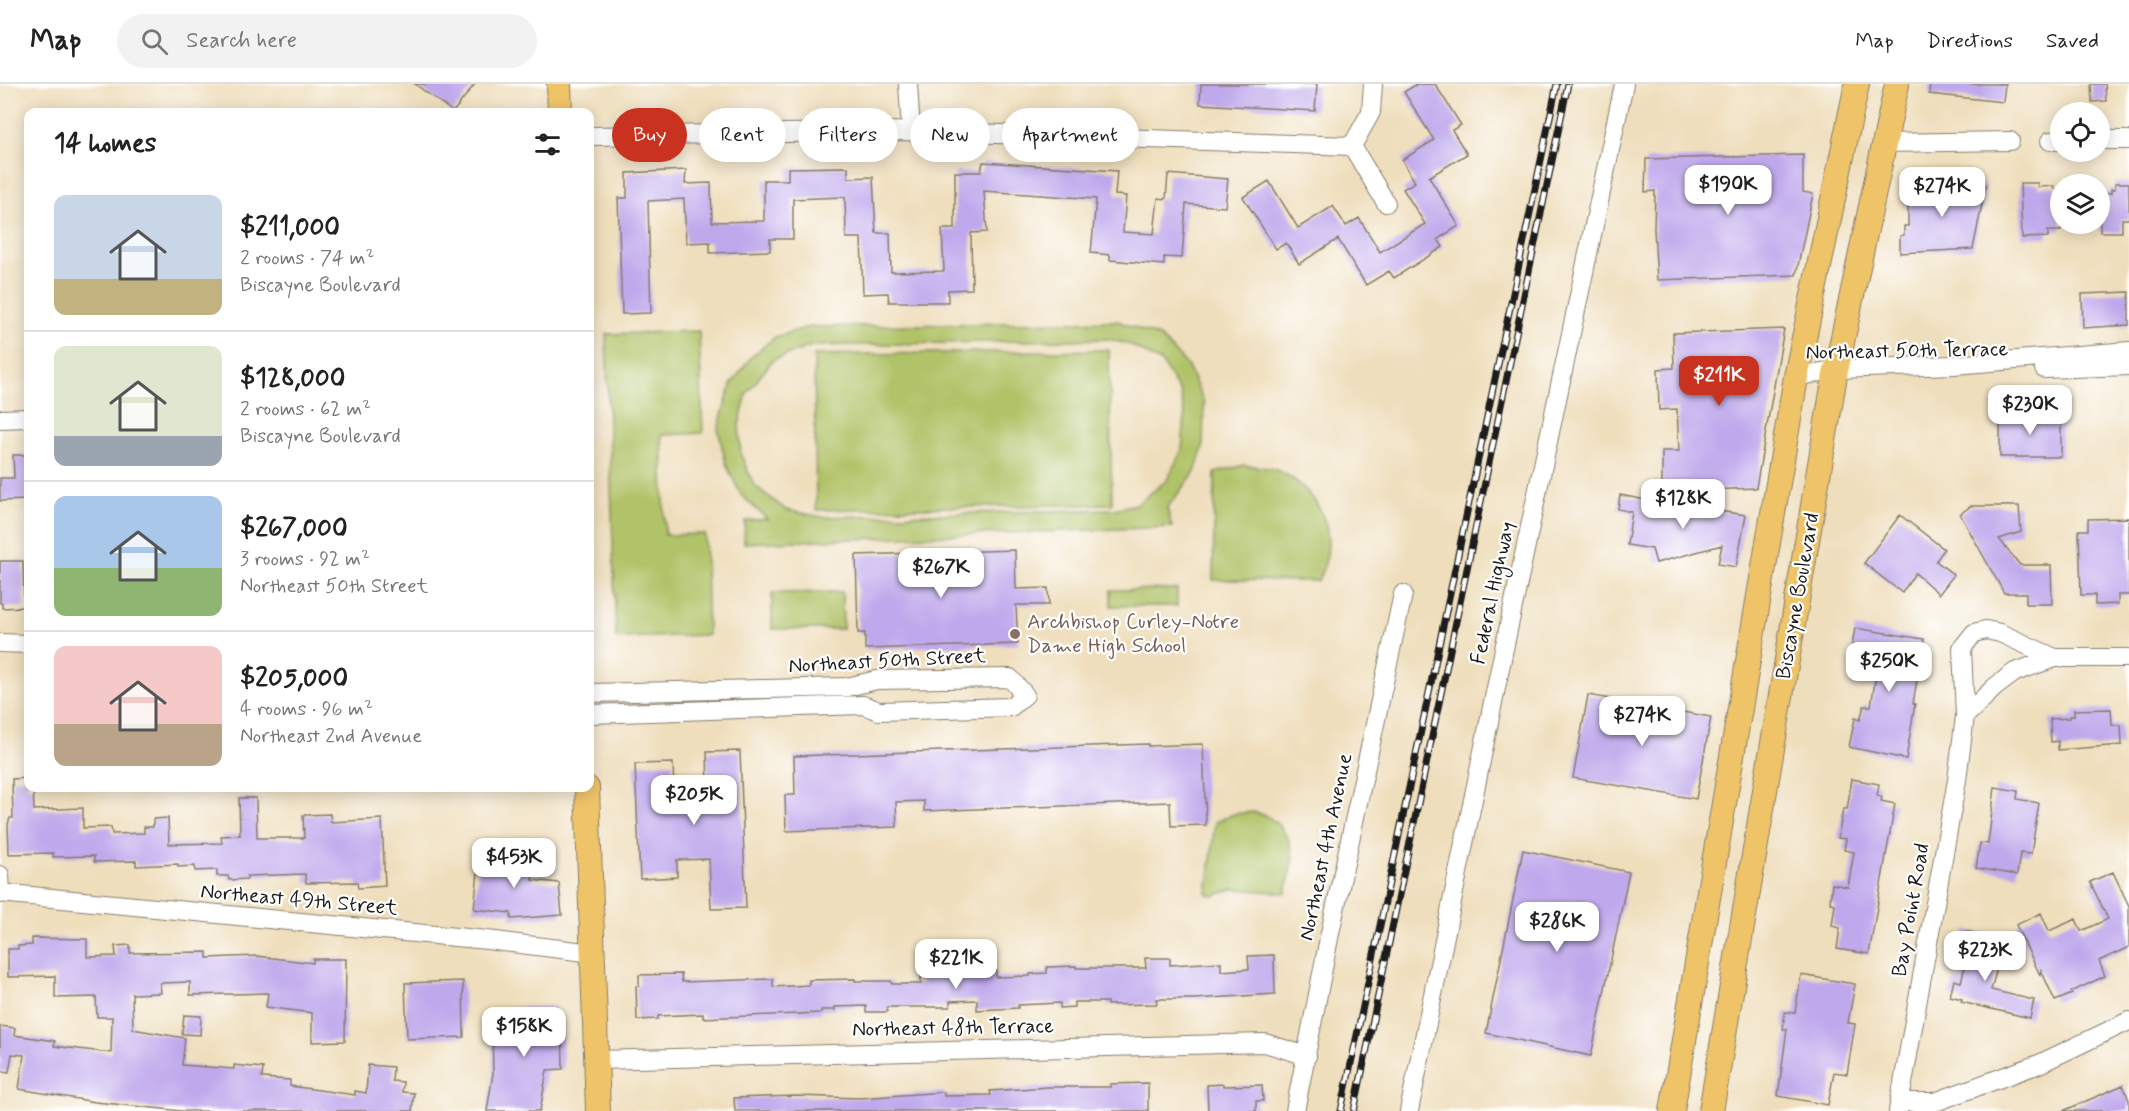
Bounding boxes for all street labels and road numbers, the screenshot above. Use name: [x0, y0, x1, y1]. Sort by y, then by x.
street label: Northeast 50th Terrace: [1805, 335, 2009, 367]
street label: Biscayne Boulevard: [1770, 511, 1826, 681]
street label: Federal Highway: [1464, 519, 1523, 667]
street label: Northeast 50th Street: [788, 642, 987, 680]
street label: Northeast 4th Avenue: [1292, 751, 1360, 943]
street label: Bay Point Road: [1885, 841, 1937, 979]
street label: Northeast 49th Street: [199, 877, 399, 923]
street label: Northeast 48th Terrace: [852, 1012, 1054, 1044]

